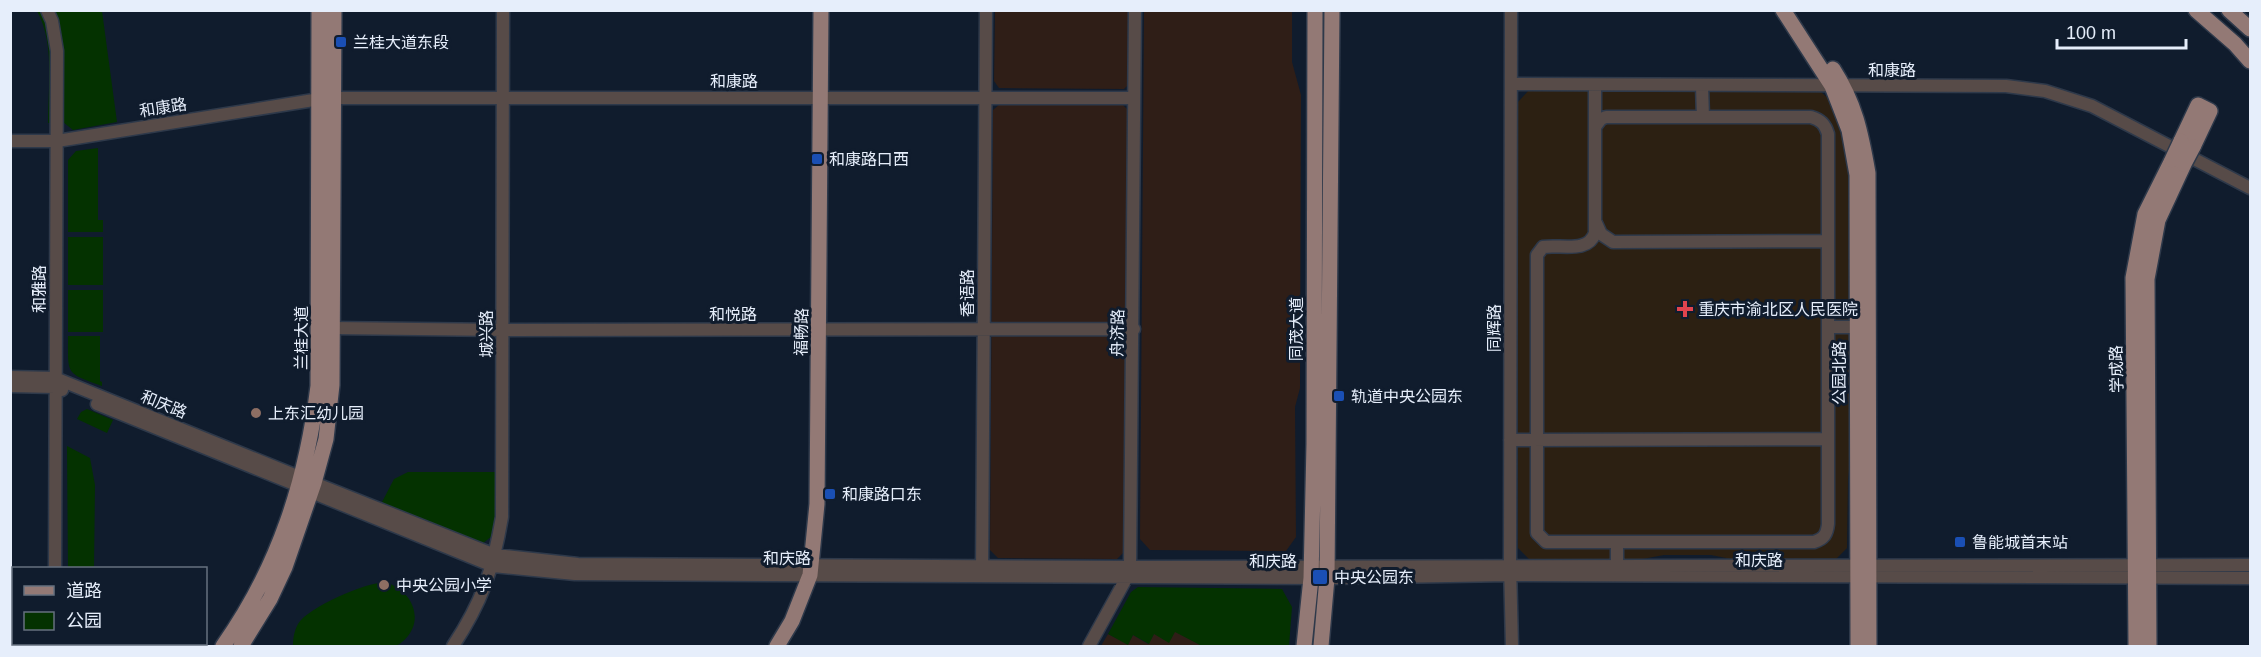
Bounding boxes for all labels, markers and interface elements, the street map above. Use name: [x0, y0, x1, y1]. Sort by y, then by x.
scale bar: [2057, 12, 2186, 50]
text: 100 m: [2066, 23, 2116, 43]
place label: 兰桂大道东段: [353, 34, 449, 51]
marker: 兰桂大道东段: [334, 35, 348, 49]
street label: 和康路: [1868, 62, 1916, 79]
street label: 和康路: [710, 73, 758, 90]
street label: 和康路: [138, 95, 188, 120]
place label: 和康路口西: [829, 151, 909, 168]
marker: 和康路口西: [810, 152, 824, 166]
street label: 和雅路: [31, 265, 48, 313]
street label: 香语路: [959, 269, 976, 317]
street label: 同茂大道: [1288, 297, 1305, 361]
marker: 重庆市渝北区人民医院: [1676, 300, 1694, 318]
place label: 重庆市渝北区人民医院: [1698, 301, 1858, 318]
street label: 同辉路: [1486, 304, 1503, 352]
street label: 兰桂大道: [293, 306, 310, 370]
street label: 和悦路: [709, 306, 757, 323]
street label: 福畅路: [793, 308, 810, 356]
street label: 舟济路: [1109, 309, 1126, 357]
street label: 城兴路: [478, 310, 495, 358]
street label: 公园北路: [1831, 341, 1848, 405]
street label: 学成路: [2108, 345, 2125, 393]
street label: 和庆路: [138, 388, 189, 421]
place label: 轨道中央公园东: [1351, 388, 1463, 405]
marker: 轨道中央公园东: [1332, 389, 1346, 403]
place label: 上东汇幼儿园: [268, 405, 364, 422]
marker: 上东汇幼儿园: [249, 406, 263, 420]
place label: 和康路口东: [842, 486, 922, 503]
marker: 和康路口东: [823, 487, 837, 501]
place label: 鲁能城首末站: [1972, 533, 2068, 551]
marker: 鲁能城首末站: [1953, 535, 1967, 549]
street label: 和庆路: [763, 550, 811, 567]
street label: 和庆路: [1735, 552, 1783, 569]
street label: 和庆路: [1249, 553, 1297, 570]
legend: [12, 567, 207, 645]
marker: 中央公园东: [1311, 568, 1329, 586]
place label: 中央公园东: [1334, 569, 1414, 586]
place label: 中央公园小学: [396, 577, 492, 594]
marker: 中央公园小学: [377, 578, 391, 592]
text: 道路: [66, 581, 102, 601]
text: 公园: [66, 611, 102, 631]

